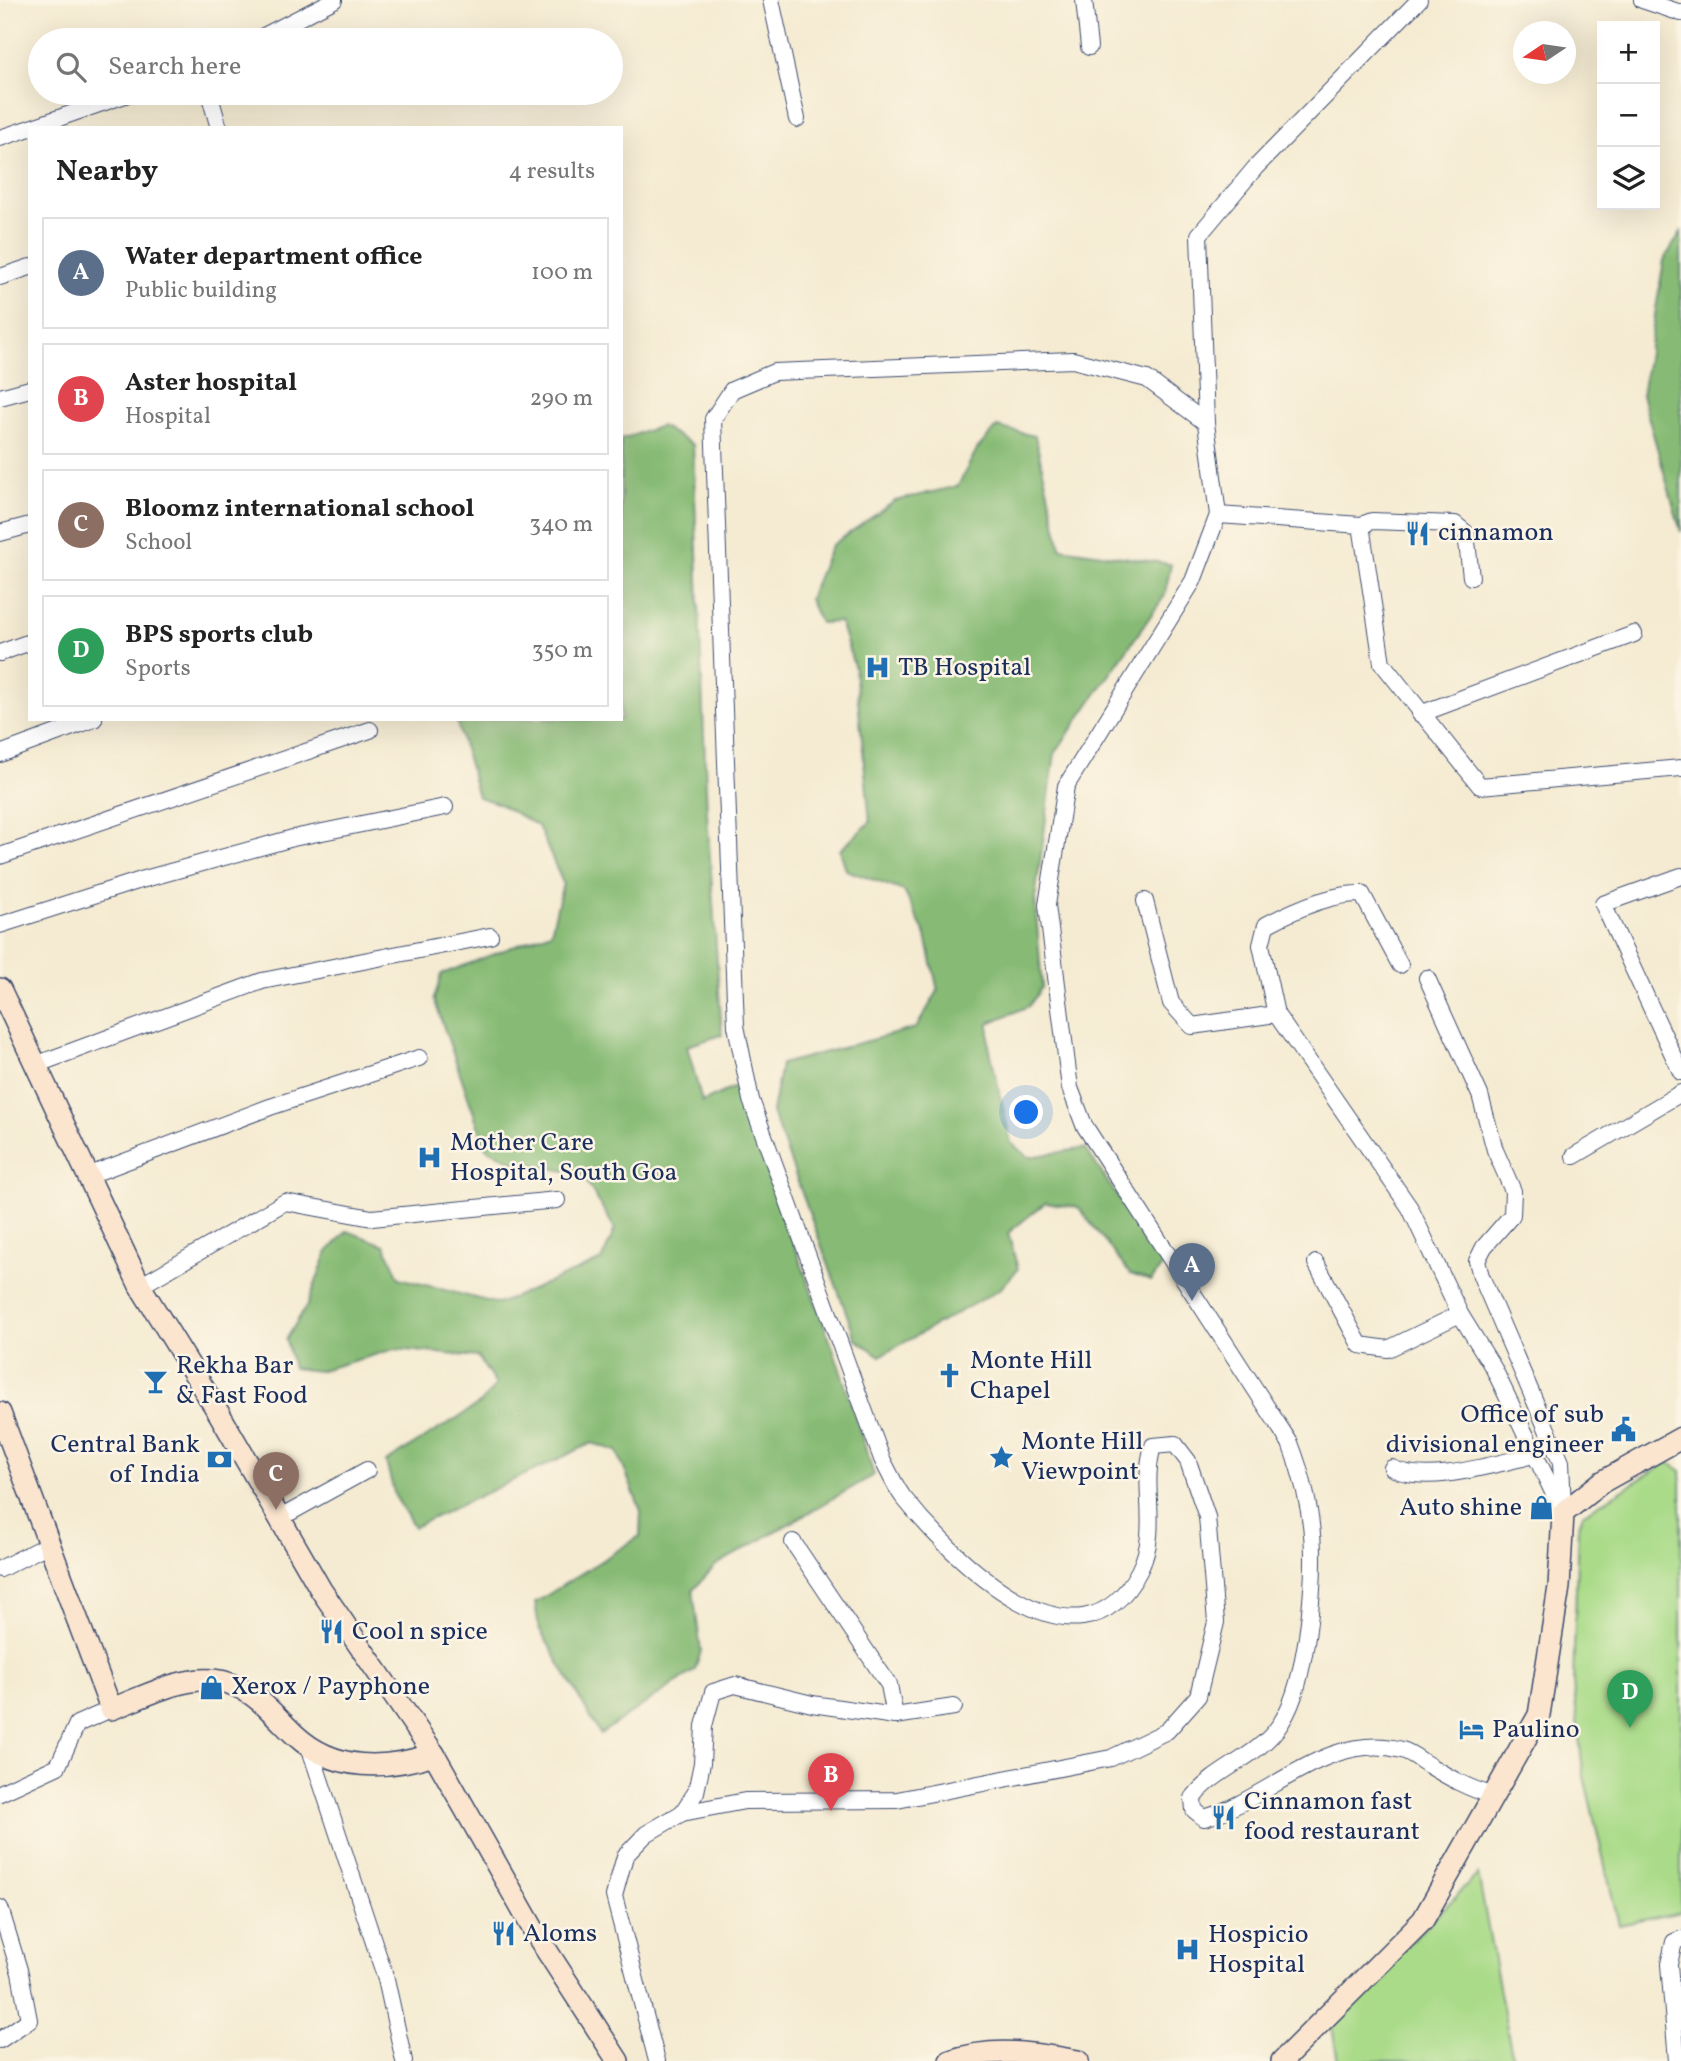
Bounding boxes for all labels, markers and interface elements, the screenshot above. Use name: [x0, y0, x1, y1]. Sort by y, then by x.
north arrow: [1513, 21, 1576, 84]
map controls: [1597, 21, 1660, 210]
button: +: [1597, 21, 1660, 84]
search box: [28, 28, 623, 105]
icon: search: [52, 48, 90, 86]
text: Search here: [108, 49, 241, 85]
button: −: [1597, 84, 1660, 147]
button: layers: [1597, 147, 1660, 210]
text: Nearby: [56, 151, 158, 193]
text: 4 results: [509, 156, 595, 188]
text: Water department office: [125, 239, 423, 275]
text: A: [73, 257, 89, 289]
text: 100 m: [531, 257, 593, 289]
text: Public building: [125, 275, 277, 307]
text: Aster hospital: [125, 365, 297, 401]
text: B: [73, 383, 89, 415]
text: 290 m: [530, 383, 593, 415]
text: Hospital: [125, 401, 211, 433]
text: Bloomz international school: [125, 491, 474, 527]
text: C: [74, 509, 88, 541]
text: 340 m: [529, 509, 593, 541]
place label: cinnamon: [1438, 515, 1554, 551]
restaurant icon: cinnamon: [1404, 519, 1432, 547]
text: School: [125, 527, 192, 559]
text: BPS sports club: [125, 617, 313, 653]
text: D: [73, 635, 89, 667]
text: 350 m: [532, 635, 593, 667]
place label: TB Hospital: [898, 650, 1031, 686]
text: Sports: [125, 653, 191, 685]
hospital icon: TB Hospital: [864, 654, 892, 682]
your location: [1009, 1095, 1043, 1129]
place label: Mother Care Hospital, South Goa: [450, 1125, 678, 1191]
hospital icon: Mother Care Hospital, South Goa: [416, 1144, 444, 1172]
pin: A: [1169, 1243, 1215, 1301]
place label: Monte Hill Chapel: [970, 1343, 1092, 1409]
place label: Rekha Bar & Fast Food: [176, 1348, 308, 1414]
church icon: Monte Hill Chapel: [936, 1362, 964, 1390]
bar icon: Rekha Bar & Fast Food: [142, 1367, 170, 1395]
place label: Office of sub divisional engineer: [1386, 1397, 1604, 1463]
public building icon: Office of sub divisional engineer: [1610, 1416, 1638, 1444]
place label: Monte Hill Viewpoint: [1021, 1424, 1143, 1490]
place label: Central Bank of India: [50, 1427, 200, 1493]
place icon: Monte Hill Viewpoint: [987, 1443, 1015, 1471]
bank icon: Central Bank of India: [206, 1446, 234, 1474]
pin: C: [253, 1452, 299, 1510]
place label: Auto shine: [1399, 1490, 1522, 1526]
shop icon: Auto shine: [1528, 1494, 1556, 1522]
place label: Cool n spice: [352, 1614, 488, 1650]
restaurant icon: Cool n spice: [318, 1618, 346, 1646]
place label: Xerox / Payphone: [231, 1669, 430, 1705]
pin: D: [1607, 1670, 1653, 1728]
shop icon: Xerox / Payphone: [197, 1673, 225, 1701]
place label: Paulino: [1492, 1712, 1580, 1748]
hotel icon: Paulino: [1458, 1716, 1486, 1744]
pin: B: [808, 1753, 854, 1811]
place label: Cinnamon fast food restaurant: [1244, 1784, 1420, 1850]
restaurant icon: Cinnamon fast food restaurant: [1210, 1803, 1238, 1831]
place label: Aloms: [523, 1916, 597, 1952]
place label: Hospicio Hospital: [1208, 1917, 1309, 1983]
restaurant icon: Aloms: [489, 1920, 517, 1948]
hospital icon: Hospicio Hospital: [1174, 1936, 1202, 1964]

